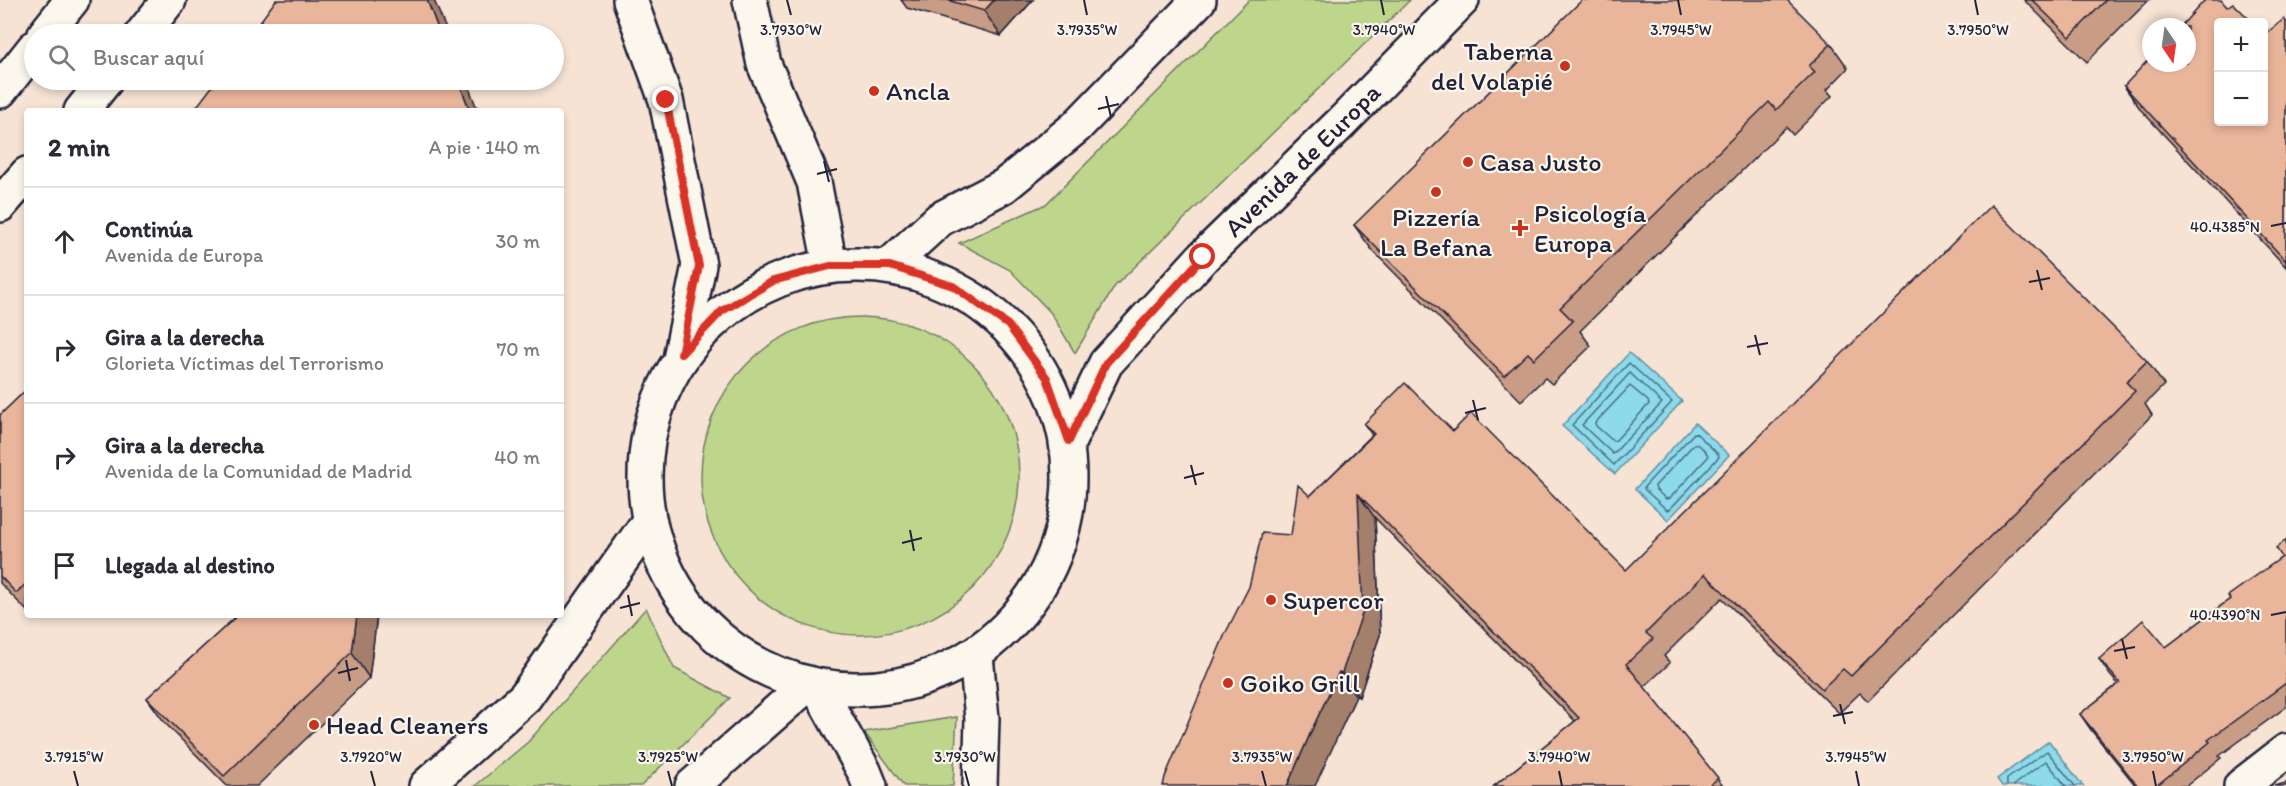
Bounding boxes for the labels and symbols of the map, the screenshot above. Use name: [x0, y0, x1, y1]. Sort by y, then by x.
north arrow: [2142, 18, 2196, 72]
text: 3.7930°W: [760, 21, 822, 39]
text: 3.7935°W: [1057, 21, 1117, 39]
text: 3.7940°W: [1353, 21, 1416, 39]
text: 3.7945°W: [1650, 21, 1712, 39]
text: 3.7950°W: [1947, 21, 2009, 39]
place label: Taberna del Volapié: [1431, 35, 1554, 97]
marker: Taberna del Volapié: [1558, 59, 1572, 73]
place label: Ancla: [886, 75, 951, 107]
street label: Avenida de Europa: [1218, 76, 1388, 243]
marker: Ancla: [867, 84, 881, 98]
route end: [652, 86, 678, 112]
place label: Casa Justo: [1480, 146, 1602, 178]
marker: Casa Justo: [1461, 155, 1475, 169]
marker: Pizzería La Befana: [1429, 185, 1443, 199]
place label: Psicología Europa: [1534, 197, 1647, 259]
place label: Pizzería La Befana: [1380, 201, 1492, 263]
text: 40.4385°N: [2190, 218, 2260, 236]
marker: Psicología Europa: [1511, 219, 1529, 237]
route start: [1189, 243, 1215, 269]
place label: Supercor: [1283, 584, 1384, 616]
marker: Supercor: [1264, 593, 1278, 607]
text: 40.4390°N: [2190, 606, 2260, 624]
place label: Goiko Grill: [1240, 667, 1360, 699]
marker: Goiko Grill: [1221, 676, 1235, 690]
place label: Head Cleaners: [326, 709, 489, 741]
marker: Head Cleaners: [307, 718, 321, 732]
text: 3.7915°W: [44, 748, 104, 766]
text: 3.7920°W: [340, 748, 402, 766]
text: 3.7925°W: [638, 748, 698, 766]
text: 3.7930°W: [934, 748, 996, 766]
text: 3.7935°W: [1232, 748, 1292, 766]
text: 3.7940°W: [1528, 748, 1591, 766]
text: 3.7945°W: [1825, 748, 1887, 766]
text: 3.7950°W: [2122, 748, 2184, 766]

